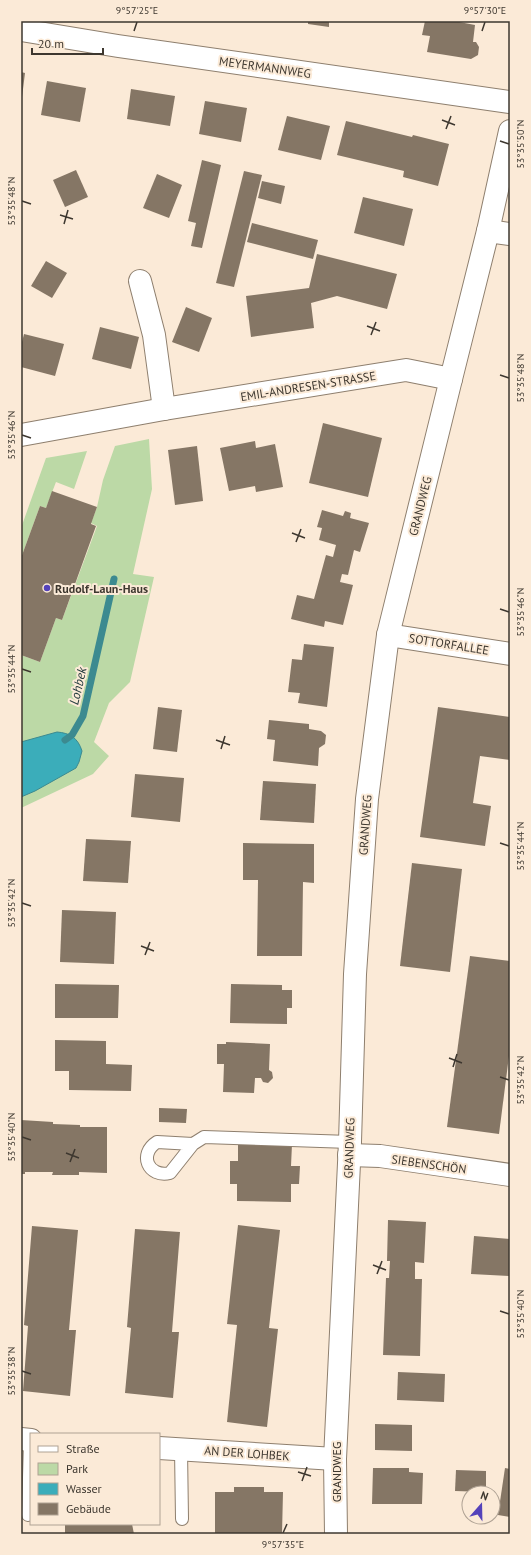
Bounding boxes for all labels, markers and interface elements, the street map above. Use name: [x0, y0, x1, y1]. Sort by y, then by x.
text: 9°57'25"E: [116, 4, 158, 17]
text: 9°57'30"E: [464, 4, 506, 17]
scale bar: [32, 30, 103, 56]
text: 20 m: [38, 36, 64, 51]
street label: MEYERMANNWEG: [218, 53, 312, 81]
text: 53°35'50"N: [514, 119, 527, 169]
text: 53°35'48"N: [5, 176, 18, 226]
text: 53°35'48"N: [514, 353, 527, 403]
street label: EMIL-ANDRESEN-STRASSE: [239, 368, 377, 404]
text: 53°35'46"N: [5, 410, 18, 460]
street label: GRANDWEG: [405, 475, 435, 537]
place label: Rudolf-Laun-Haus: [55, 581, 148, 596]
marker: Rudolf-Laun-Haus: [42, 583, 52, 593]
text: 53°35'46"N: [514, 587, 527, 637]
street label: SOTTORFALLEE: [408, 630, 490, 658]
text: 53°35'44"N: [5, 644, 18, 694]
water label: Lohbek: [65, 664, 91, 706]
street label: GRANDWEG: [355, 794, 375, 856]
text: 53°35'44"N: [514, 821, 527, 871]
text: 53°35'42"N: [5, 878, 18, 928]
text: 53°35'42"N: [514, 1055, 527, 1105]
text: 53°35'40"N: [5, 1112, 18, 1162]
street label: GRANDWEG: [340, 1117, 358, 1179]
street label: SIEBENSCHÖN: [391, 1151, 467, 1177]
text: 53°35'40"N: [514, 1289, 527, 1339]
text: 53°35'38"N: [5, 1346, 18, 1396]
legend: [30, 1433, 160, 1525]
text: Straße: [66, 1441, 100, 1456]
street label: GRANDWEG: [329, 1442, 344, 1502]
street label: AN DER LOHBEK: [204, 1443, 290, 1463]
text: Park: [66, 1461, 88, 1476]
text: Wasser: [66, 1481, 102, 1496]
north arrow: [461, 1485, 501, 1525]
text: N: [479, 1488, 490, 1503]
text: Gebäude: [66, 1501, 111, 1516]
text: 9°57'35"E: [262, 1538, 304, 1551]

